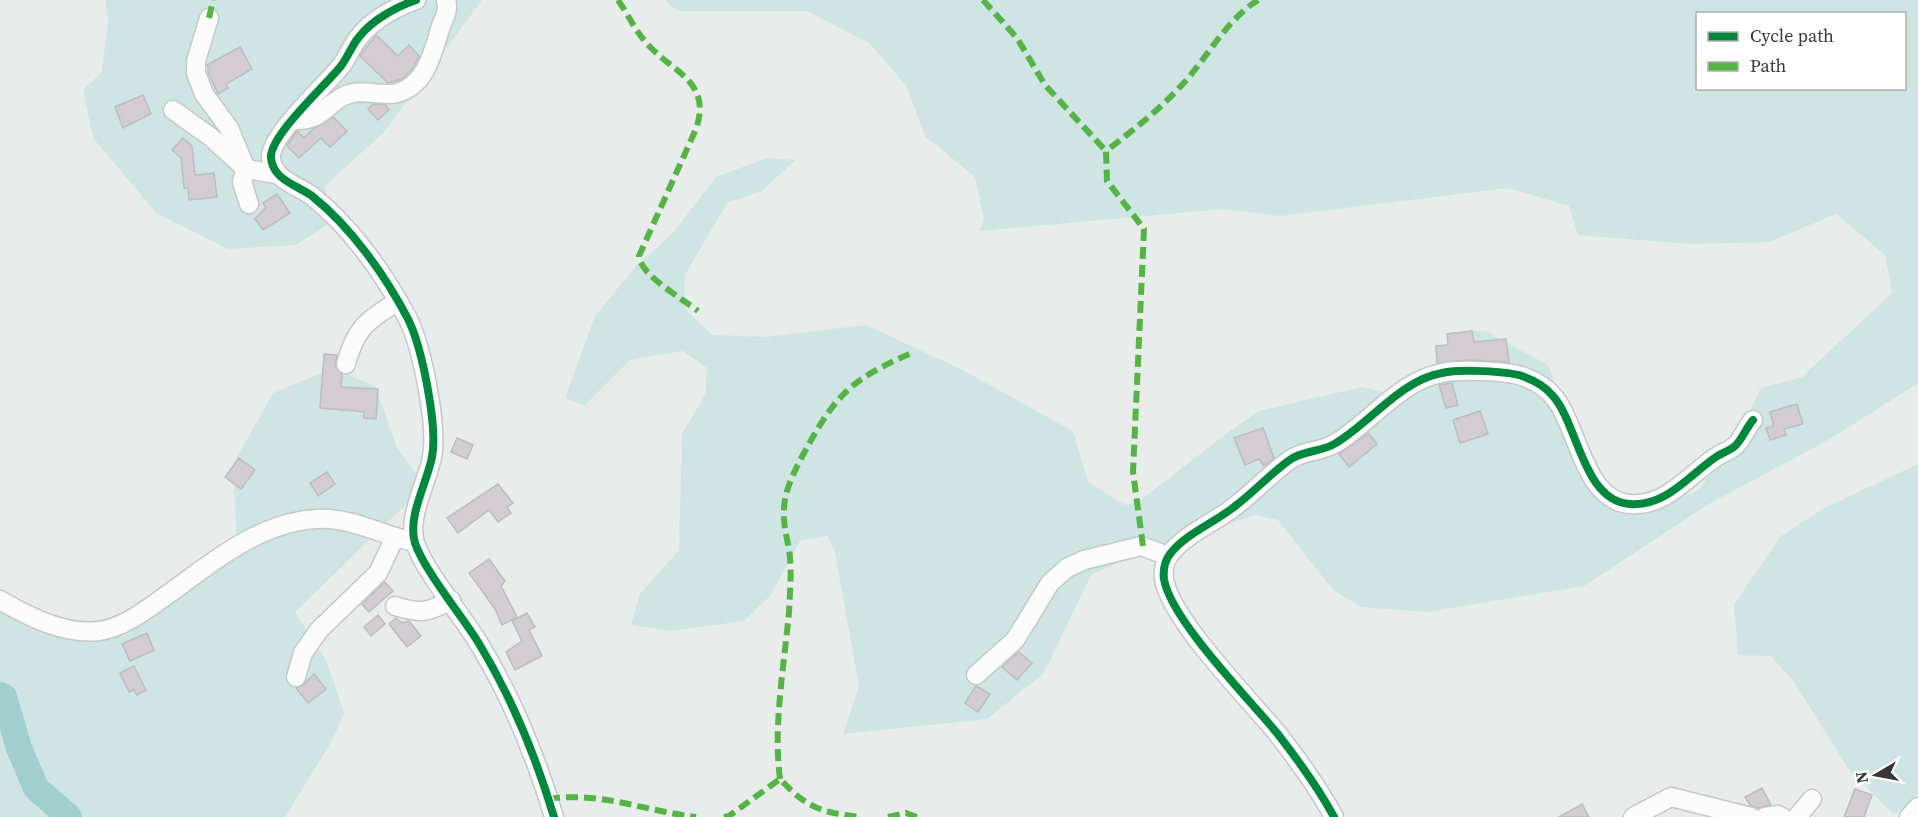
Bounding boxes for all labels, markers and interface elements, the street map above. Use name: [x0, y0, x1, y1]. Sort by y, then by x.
legend: [1696, 12, 1906, 90]
text: Cycle path: [1750, 23, 1834, 48]
text: Path: [1750, 53, 1787, 78]
north arrow: [1846, 745, 1906, 805]
text: N: [1849, 770, 1873, 785]

